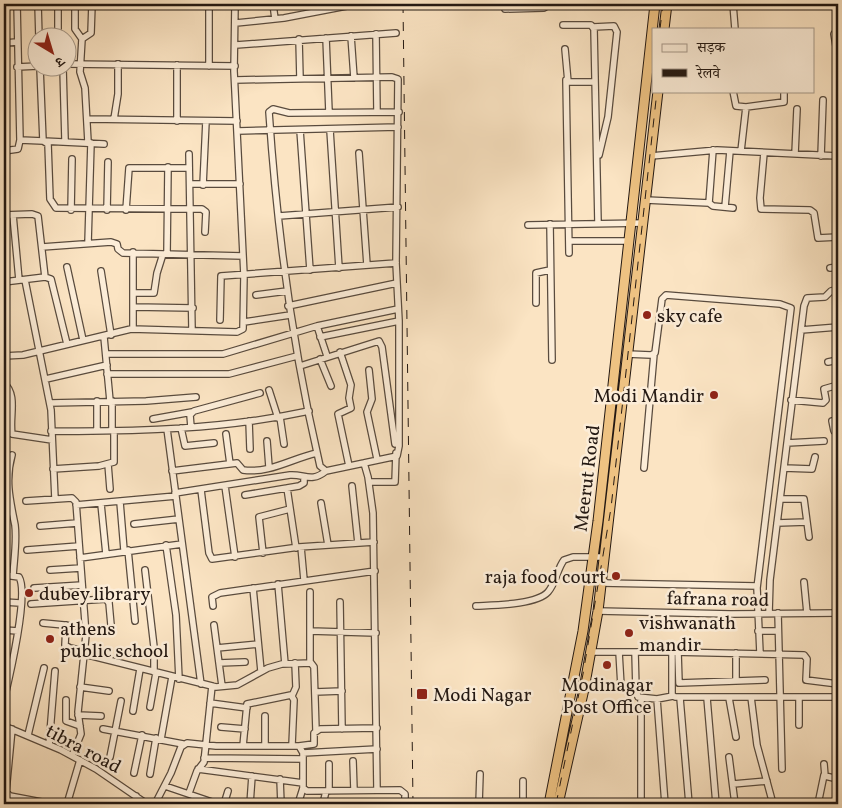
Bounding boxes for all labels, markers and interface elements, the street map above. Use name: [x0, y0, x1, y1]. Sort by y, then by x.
north arrow: [28, 28, 78, 78]
legend: [652, 28, 814, 92]
text: सड़क: [696, 38, 726, 59]
text: उ: [50, 51, 69, 71]
text: रेलवे: [695, 64, 721, 85]
place label: sky cafe: [657, 304, 722, 330]
marker: sky cafe: [641, 309, 653, 321]
place label: Modi Mandir: [593, 384, 704, 410]
marker: Modi Mandir: [708, 389, 720, 401]
street label: Meerut Road: [569, 423, 607, 533]
place label: raja food court: [485, 565, 606, 591]
marker: raja food court: [610, 570, 622, 582]
place label: dubey library: [39, 582, 151, 608]
street label: fafrana road: [666, 586, 770, 614]
marker: dubey library: [23, 587, 35, 599]
place label: vishwanath mandir: [639, 611, 736, 659]
place label: athens public school: [60, 617, 169, 665]
marker: vishwanath mandir: [623, 627, 635, 639]
marker: athens public school: [44, 633, 56, 645]
marker: Modinagar Post Office: [601, 659, 613, 671]
place label: Modinagar Post Office: [561, 673, 653, 721]
place label: Modi Nagar: [433, 683, 531, 709]
marker: Modi Nagar: [415, 687, 429, 701]
street label: tibra road: [41, 719, 125, 781]

